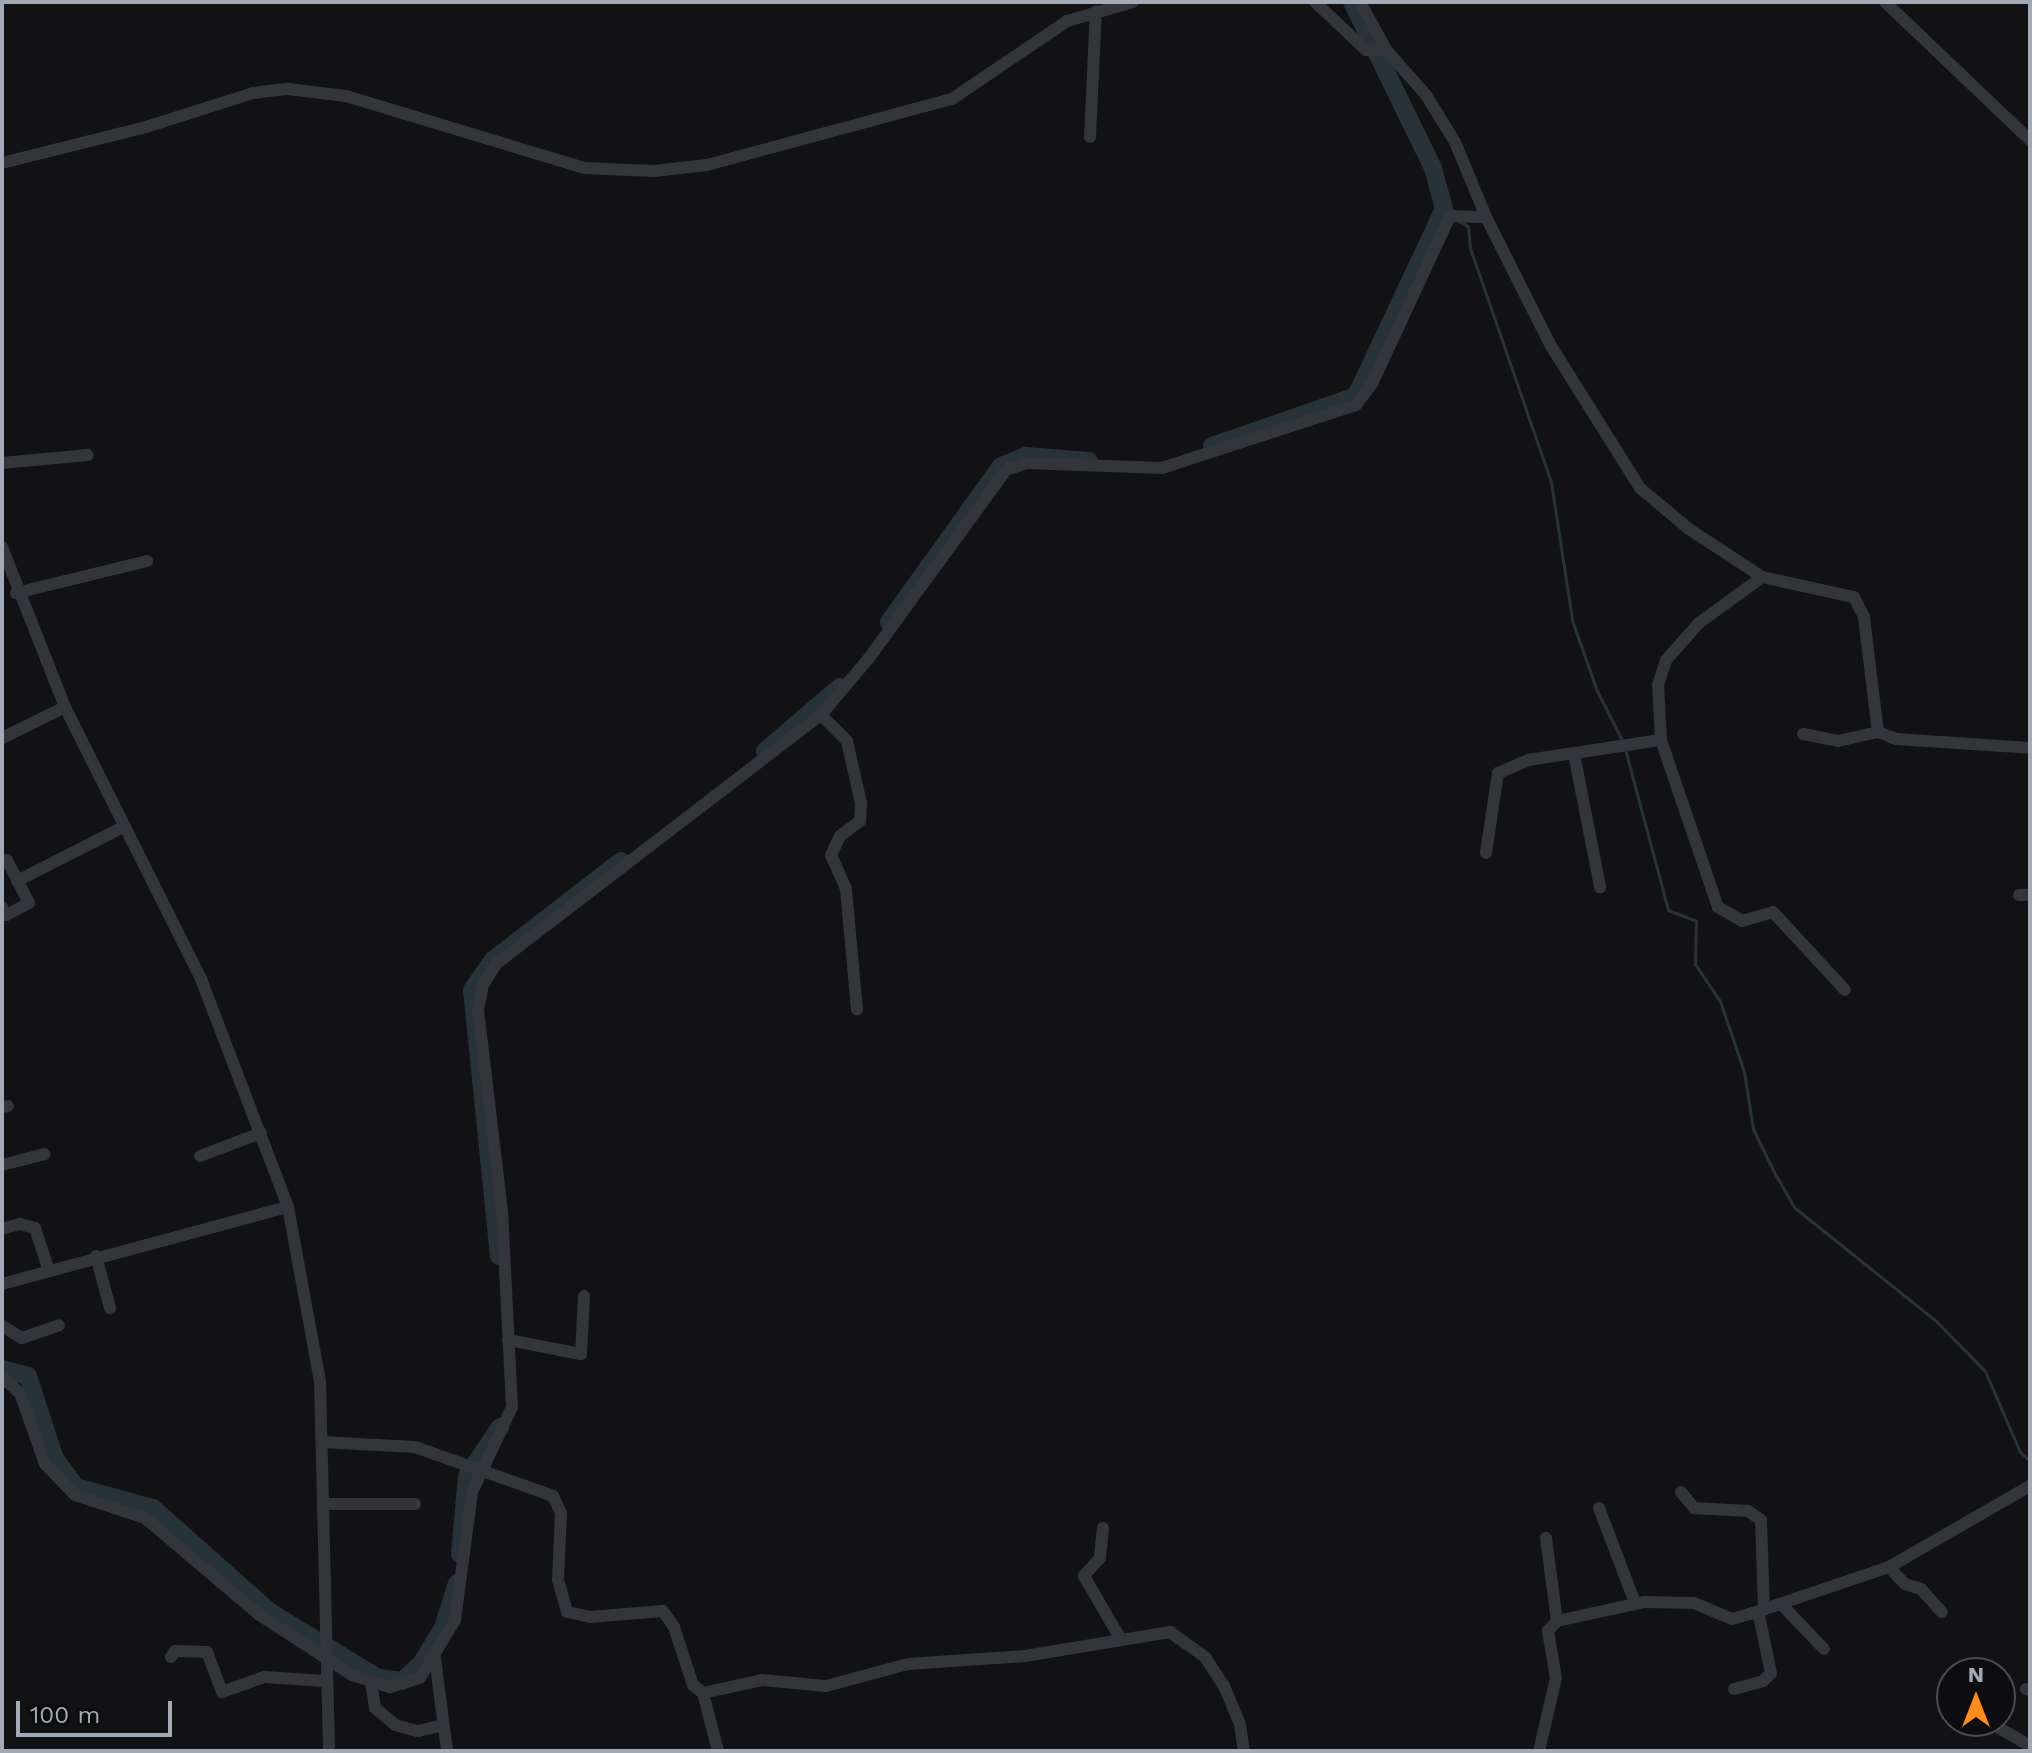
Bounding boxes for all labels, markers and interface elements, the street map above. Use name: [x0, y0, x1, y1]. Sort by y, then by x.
north arrow: [1936, 1657, 2016, 1737]
text: N: [1968, 1662, 1984, 1687]
scale bar: [20, 1685, 176, 1735]
text: 100 m: [30, 1701, 100, 1729]

